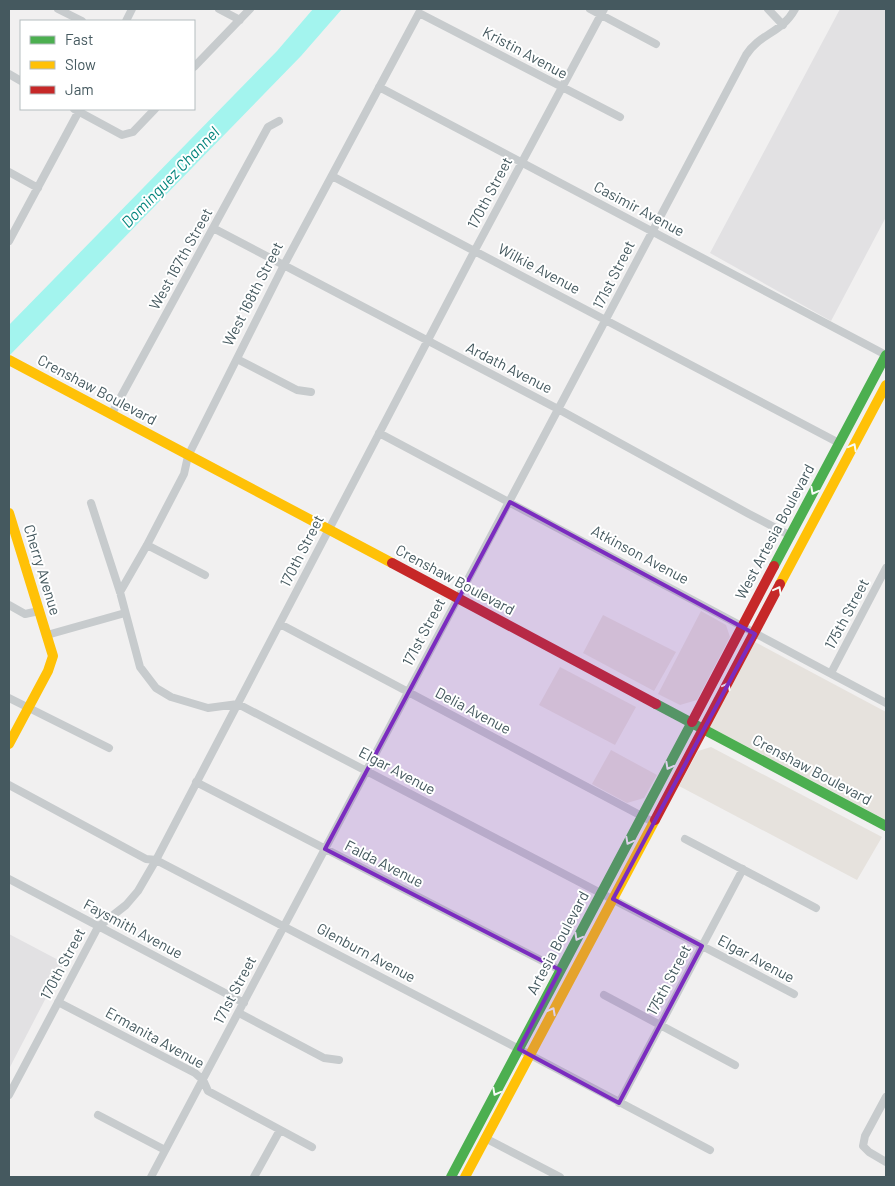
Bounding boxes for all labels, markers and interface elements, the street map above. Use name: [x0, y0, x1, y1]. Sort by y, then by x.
legend: [20, 20, 195, 110]
street label: Kristin Avenue: [480, 22, 571, 82]
text: Fast: [65, 30, 93, 48]
text: Slow: [65, 55, 96, 73]
text: Jam: [65, 80, 94, 98]
water label: Dominguez Channel: [117, 122, 223, 231]
street label: 170th Street: [463, 154, 515, 231]
street label: Casimir Avenue: [591, 177, 688, 240]
street label: West 167th Street: [145, 205, 216, 313]
street label: 171st Street: [588, 237, 638, 312]
street label: West 168th Street: [218, 239, 286, 349]
street label: Wilkie Avenue: [495, 239, 584, 297]
street label: Ardath Avenue: [463, 338, 556, 397]
street label: Crenshaw Boulevard: [35, 350, 160, 428]
one-way arrow: [847, 443, 857, 452]
street label: West Artesia Boulevard: [731, 461, 817, 602]
one-way arrow: [810, 486, 820, 495]
street label: 170th Street: [275, 512, 327, 590]
street label: Atkinson Avenue: [589, 521, 692, 587]
street label: Cherry Avenue: [21, 522, 65, 617]
street label: Crenshaw Boulevard: [393, 540, 518, 618]
street label: 175th Street: [820, 575, 872, 652]
one-way arrow: [772, 587, 782, 596]
street label: 171st Street: [398, 595, 448, 669]
street label: Delia Avenue: [433, 683, 514, 738]
one-way arrow: [721, 683, 731, 692]
street label: Crenshaw Boulevard: [750, 730, 875, 808]
street label: Elgar Avenue: [356, 742, 439, 798]
one-way arrow: [665, 761, 675, 770]
street label: Falda Avenue: [342, 836, 427, 891]
one-way arrow: [625, 836, 635, 845]
street label: Artesia Boulevard: [522, 888, 592, 997]
street label: Faysmith Avenue: [81, 894, 186, 962]
street label: Glenburn Avenue: [314, 919, 419, 986]
street label: 170th Street: [36, 925, 88, 1002]
street label: Elgar Avenue: [715, 930, 798, 986]
one-way arrow: [574, 931, 584, 940]
street label: 175th Street: [642, 941, 694, 1018]
street label: 171st Street: [209, 953, 259, 1027]
street label: Ermanita Avenue: [103, 1003, 208, 1072]
one-way arrow: [546, 1007, 556, 1016]
one-way arrow: [492, 1086, 502, 1095]

